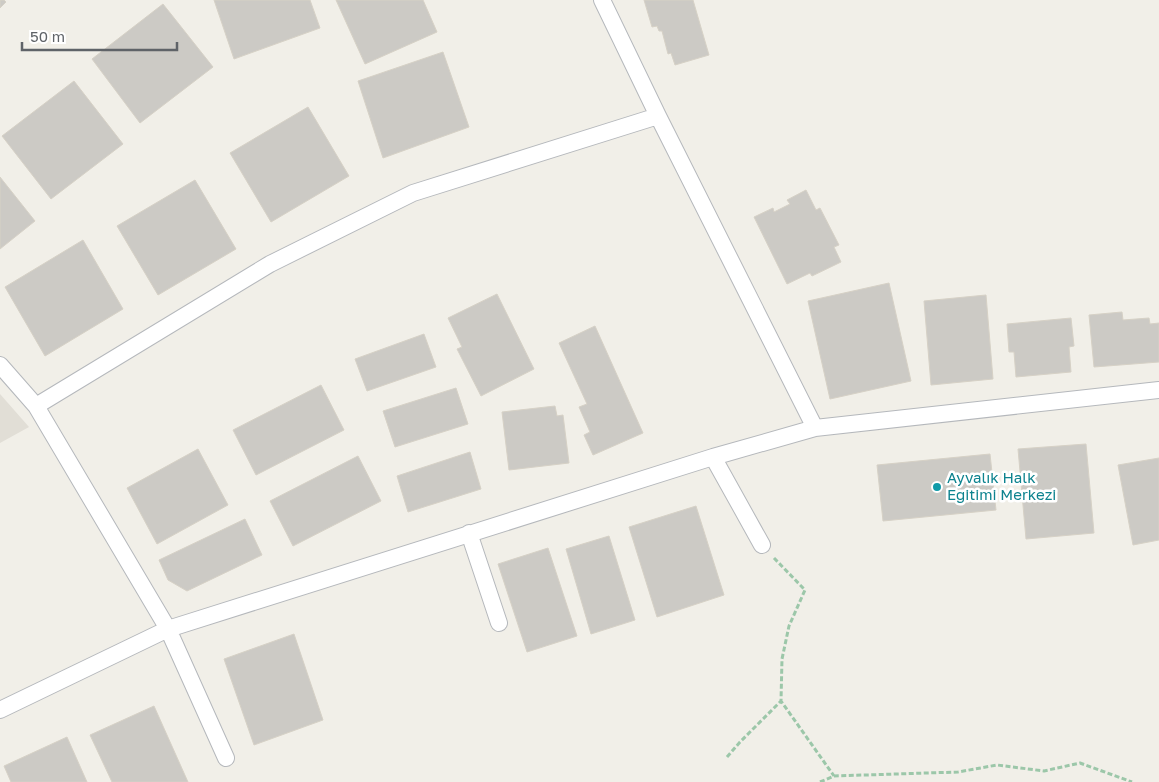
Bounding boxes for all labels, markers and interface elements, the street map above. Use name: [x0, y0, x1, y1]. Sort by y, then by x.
scale bar: [22, 20, 178, 52]
text: 50 m: [30, 27, 65, 45]
place label: Ayvalık Halk Eğitimi Merkezi: [947, 468, 1056, 503]
marker: Ayvalık Halk Eğitimi Merkezi: [931, 481, 943, 493]

